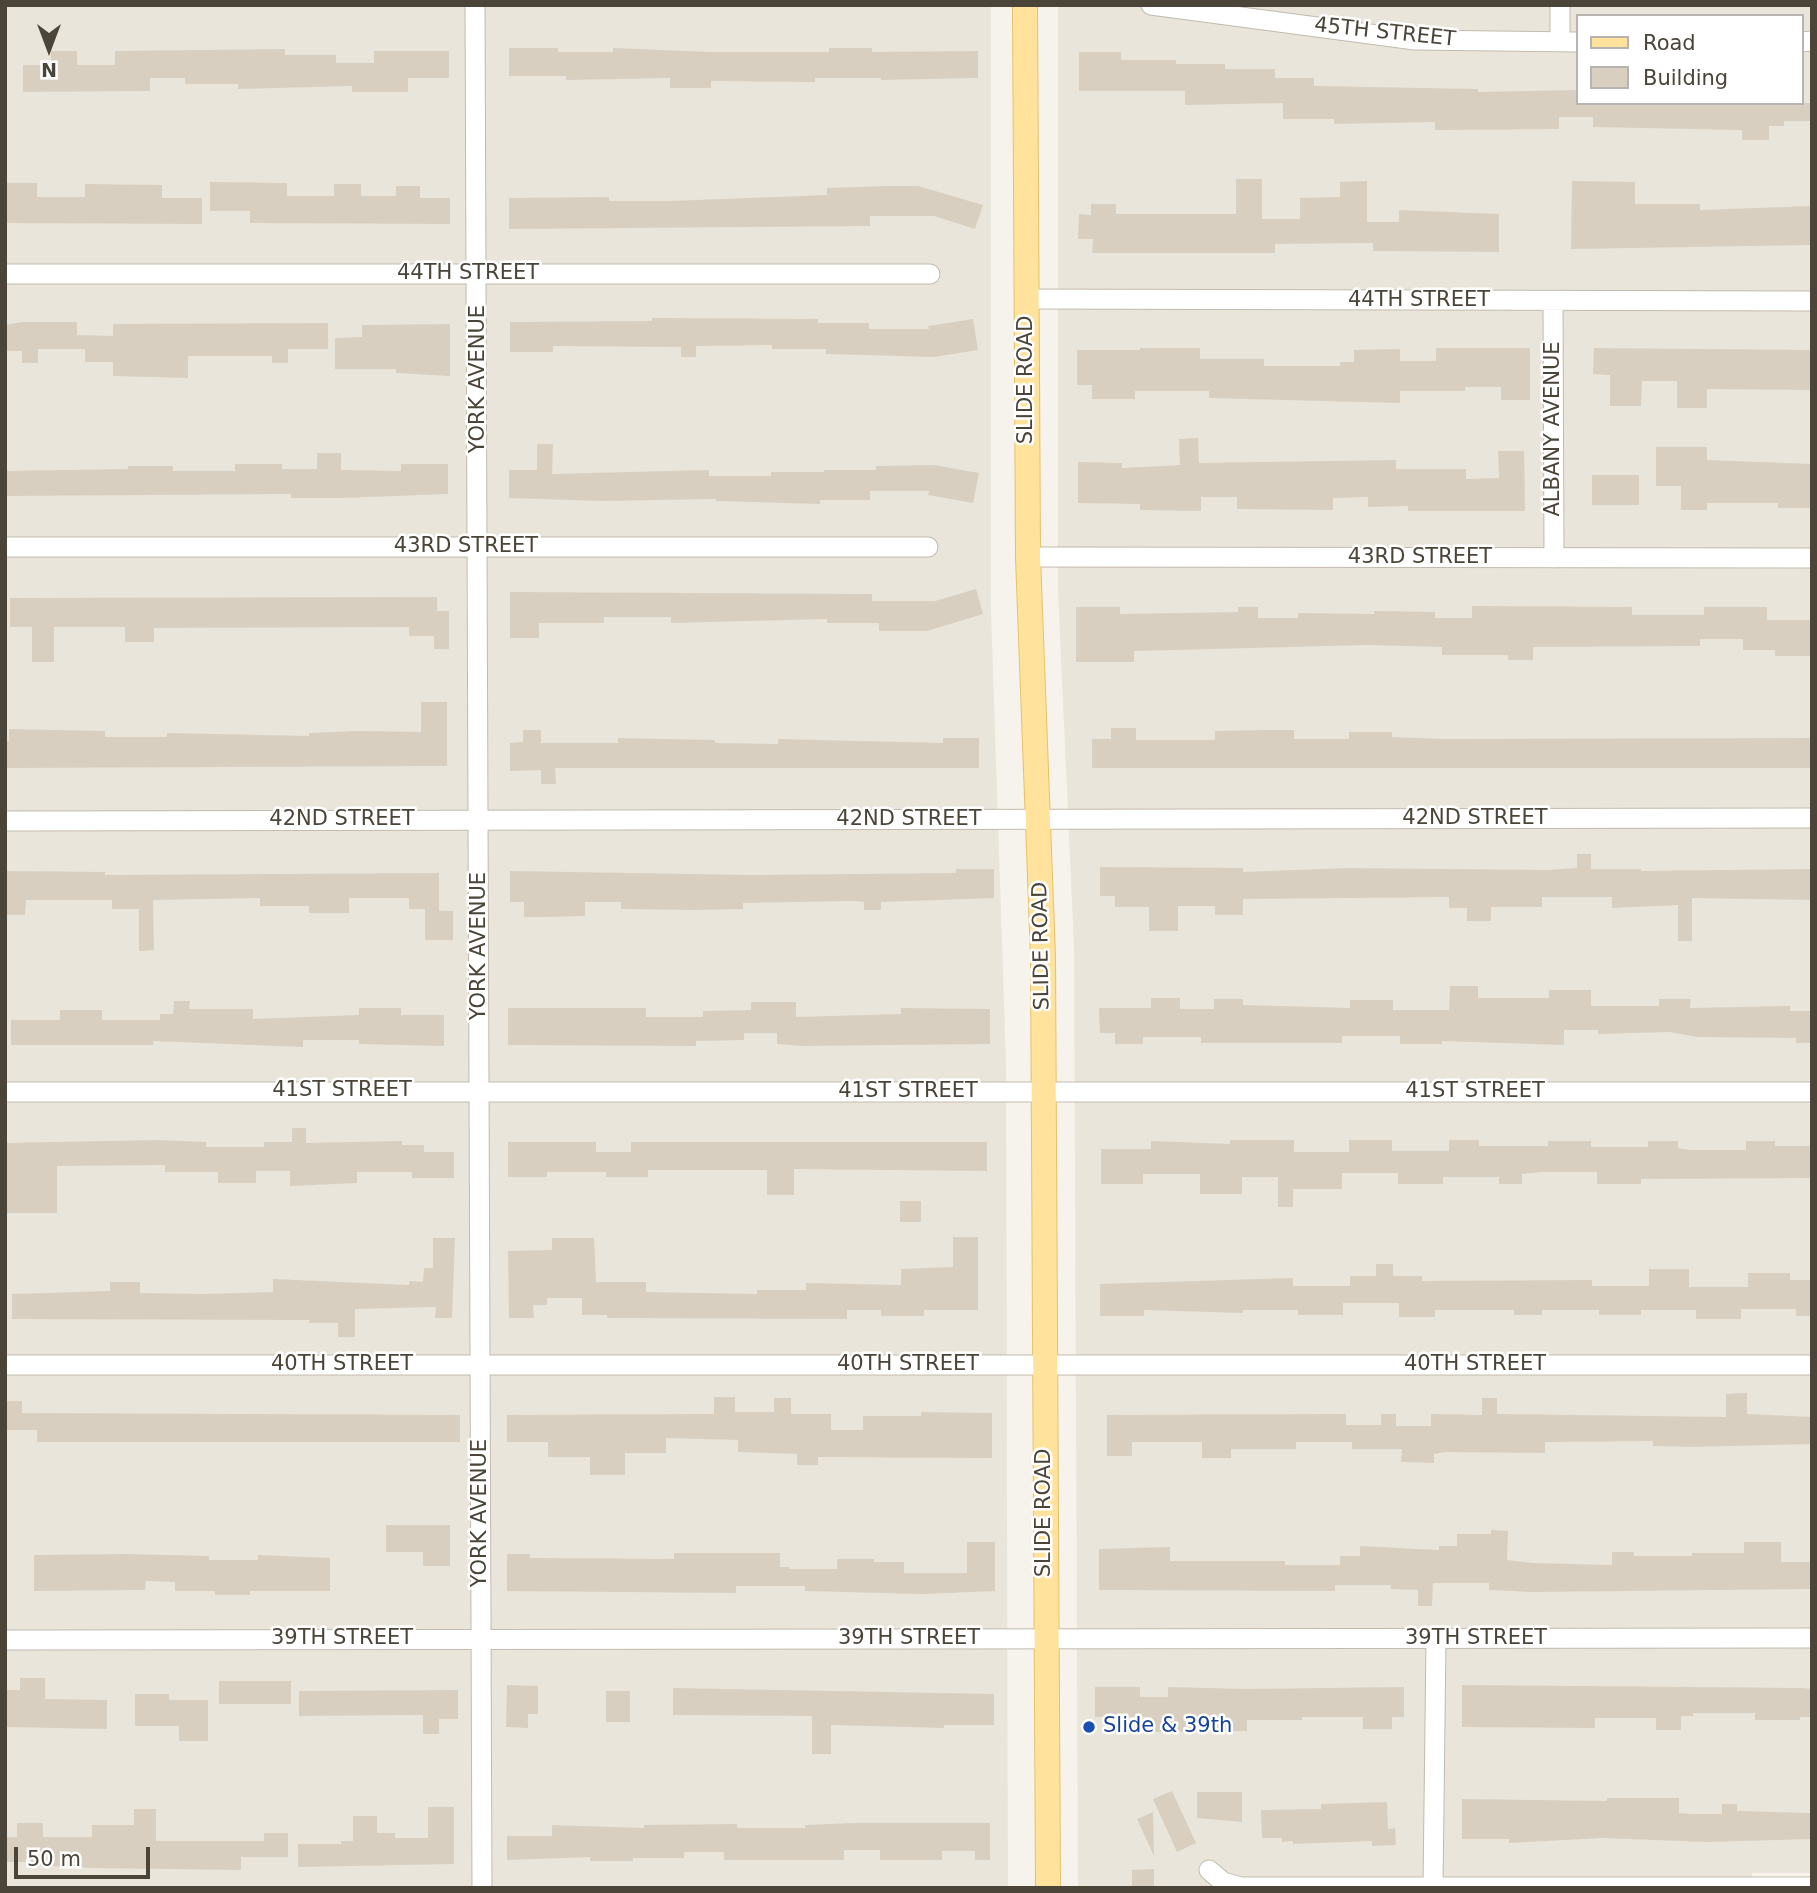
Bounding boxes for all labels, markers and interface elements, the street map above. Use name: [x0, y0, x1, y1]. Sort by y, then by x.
street label: 45TH STREET: [1313, 13, 1457, 53]
north arrow: [14, 14, 84, 84]
legend: [1576, 14, 1803, 105]
text: Road: [1643, 31, 1696, 55]
text: N: [41, 59, 57, 81]
text: Building: [1643, 66, 1728, 90]
street label: 44TH STREET: [397, 261, 539, 287]
street label: 44TH STREET: [1348, 288, 1490, 314]
street label: YORK AVENUE: [466, 305, 492, 453]
street label: SLIDE ROAD: [1014, 316, 1040, 444]
street label: ALBANY AVENUE: [1541, 341, 1567, 517]
street label: 43RD STREET: [394, 534, 538, 560]
street label: 43RD STREET: [1348, 545, 1492, 571]
street label: 42ND STREET: [1402, 806, 1548, 832]
street label: 42ND STREET: [269, 807, 415, 833]
street label: 42ND STREET: [836, 807, 982, 833]
street label: YORK AVENUE: [467, 872, 493, 1020]
street label: SLIDE ROAD: [1028, 881, 1056, 1011]
street label: 41ST STREET: [272, 1078, 412, 1104]
street label: 41ST STREET: [838, 1079, 978, 1105]
street label: 41ST STREET: [1405, 1079, 1545, 1105]
street label: 40TH STREET: [271, 1352, 413, 1378]
street label: 40TH STREET: [837, 1352, 979, 1378]
street label: 40TH STREET: [1404, 1352, 1546, 1378]
street label: YORK AVENUE: [468, 1439, 494, 1587]
street label: SLIDE ROAD: [1032, 1449, 1058, 1577]
street label: 39TH STREET: [271, 1626, 413, 1652]
street label: 39TH STREET: [838, 1626, 980, 1652]
street label: 39TH STREET: [1405, 1626, 1547, 1652]
place label: Slide & 39th: [1103, 1714, 1232, 1740]
marker: Slide & 39th: [1081, 1719, 1097, 1735]
scale bar: [18, 1834, 154, 1878]
text: 50 m: [27, 1847, 81, 1871]

